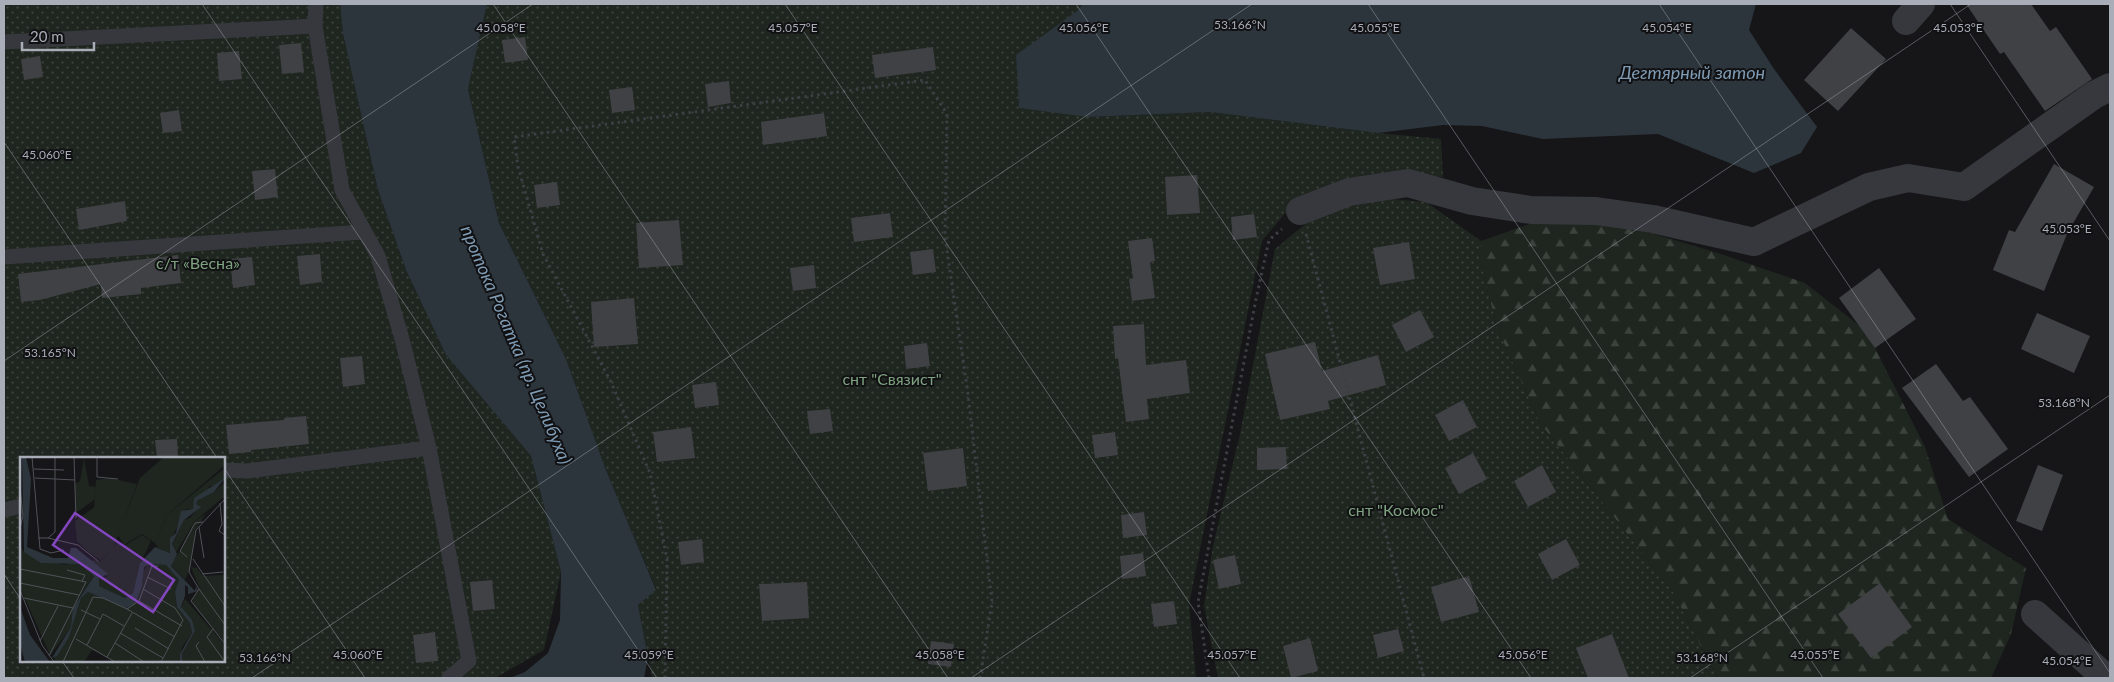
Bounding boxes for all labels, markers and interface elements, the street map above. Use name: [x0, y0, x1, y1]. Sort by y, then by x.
text: 53.166°N: [1214, 17, 1266, 32]
scale bar: [22, 20, 95, 52]
text: 45.058°E: [476, 20, 526, 35]
text: 45.057°E: [768, 20, 818, 35]
text: 45.056°E: [1059, 20, 1109, 35]
text: 45.055°E: [1350, 20, 1400, 35]
text: 45.054°E: [1642, 20, 1692, 35]
text: 45.053°E: [1933, 20, 1983, 35]
text: 20 m: [30, 27, 64, 45]
water label: Дегтярный затон: [1618, 61, 1765, 83]
text: 45.060°E: [22, 147, 72, 162]
text: 45.053°E: [2042, 221, 2092, 236]
water label: протока Рогатка (пр. Целибуха): [456, 222, 577, 467]
park label: с/т «Весна»: [156, 253, 240, 272]
text: 53.165°N: [24, 345, 76, 360]
park label: снт "Связист": [842, 369, 942, 388]
text: 53.168°N: [2038, 395, 2090, 410]
inset map: [20, 457, 225, 662]
park label: снт "Космос": [1348, 500, 1444, 519]
text: 45.060°E: [333, 647, 383, 662]
text: 45.059°E: [624, 647, 674, 662]
text: 45.058°E: [915, 647, 965, 662]
text: 45.057°E: [1207, 647, 1257, 662]
text: 45.056°E: [1498, 647, 1548, 662]
text: 45.055°E: [1790, 647, 1840, 662]
text: 53.166°N: [239, 650, 291, 665]
text: 53.168°N: [1676, 650, 1728, 665]
text: 45.054°E: [2042, 653, 2092, 668]

